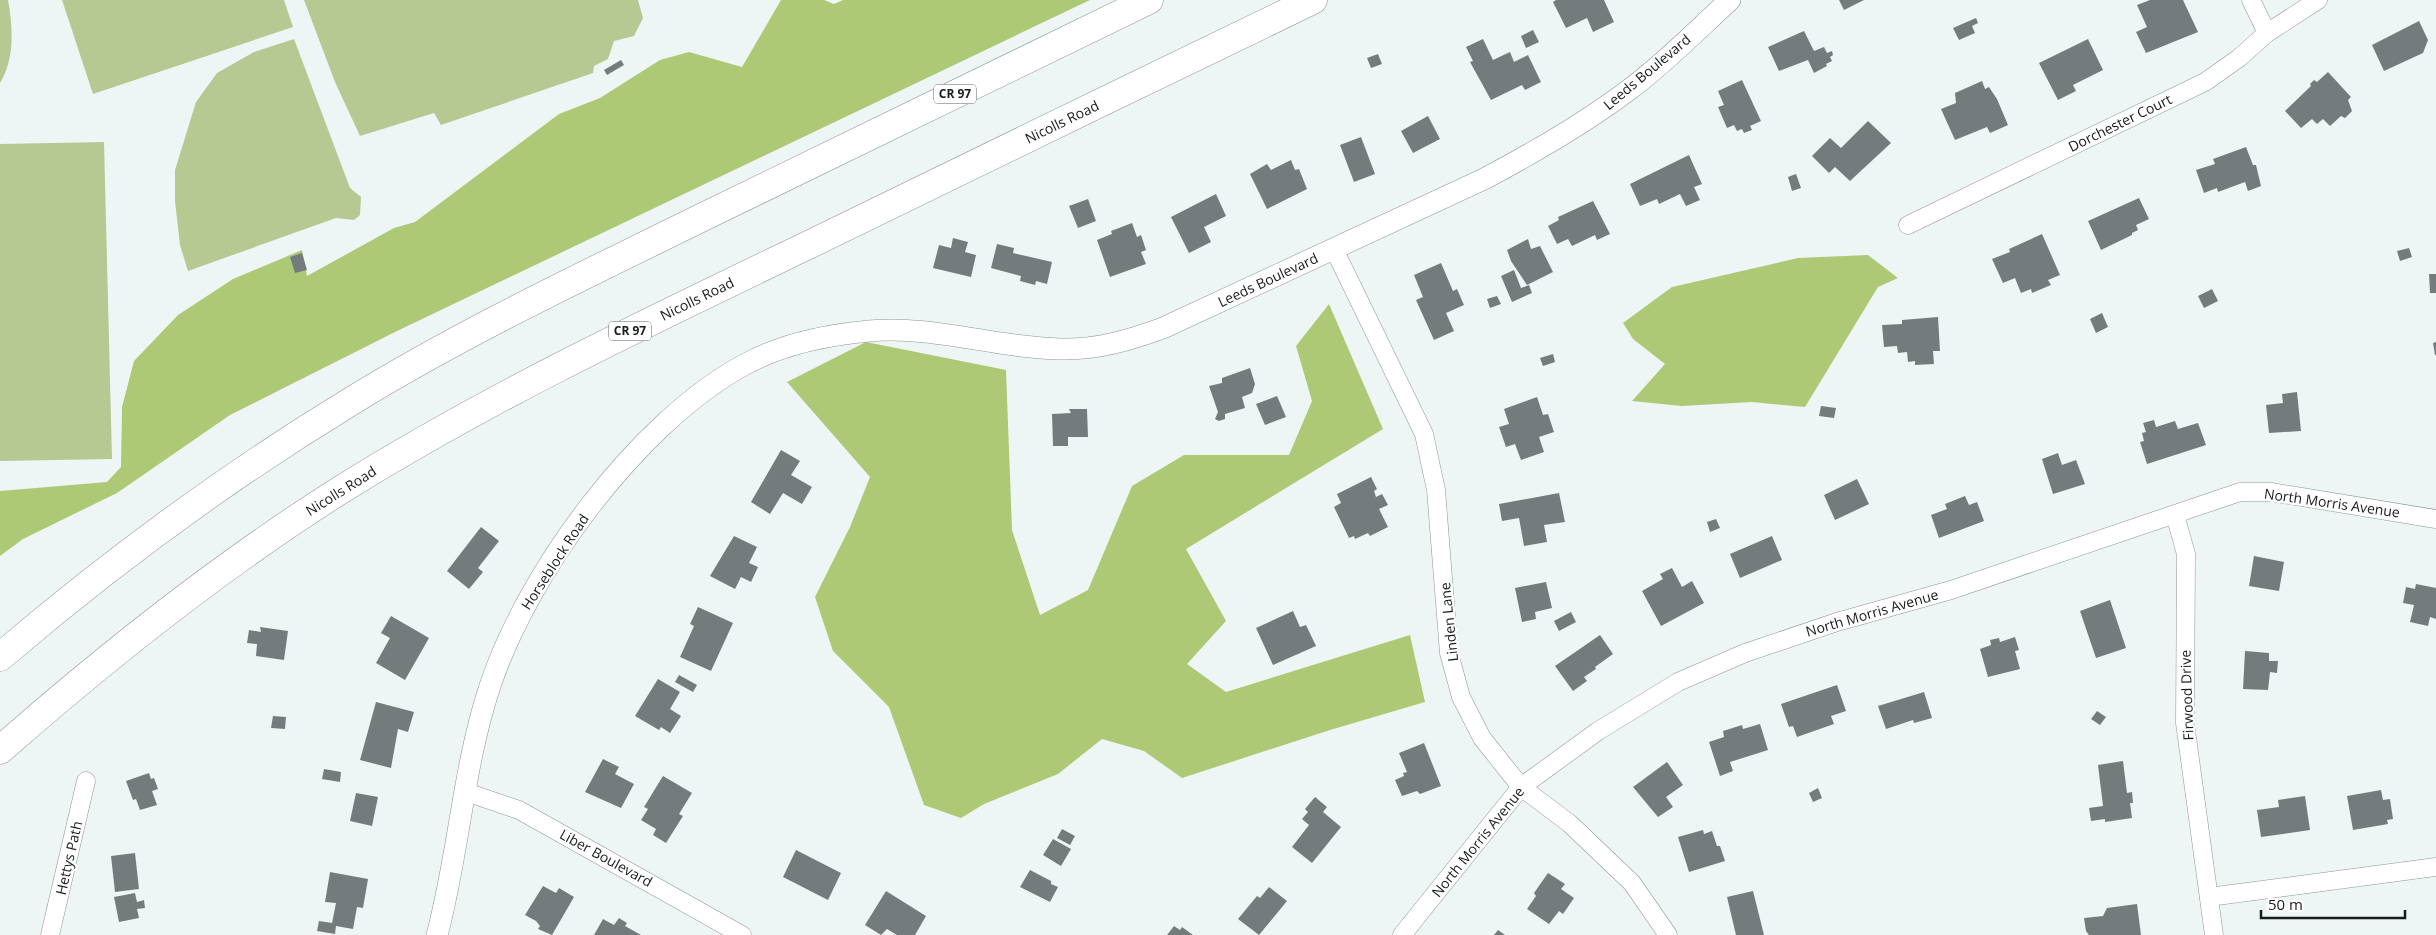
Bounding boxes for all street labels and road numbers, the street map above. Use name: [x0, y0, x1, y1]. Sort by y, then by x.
street label: Leeds Boulevard: [1599, 29, 1694, 114]
road number: CR 97: [934, 85, 976, 104]
street label: Dorchester Court: [2065, 89, 2175, 156]
street label: Nicolls Road: [1022, 95, 1102, 148]
street label: Leeds Boulevard: [1215, 248, 1321, 311]
street label: Nicolls Road: [657, 272, 737, 325]
road number: CR 97: [609, 322, 651, 341]
street label: Nicolls Road: [302, 461, 380, 520]
street label: North Morris Avenue: [2263, 484, 2401, 521]
street label: Horseblock Road: [516, 510, 593, 613]
street label: Linden Lane: [1435, 581, 1462, 663]
street label: North Morris Avenue: [1803, 584, 1940, 641]
street label: Firwood Drive: [2175, 649, 2198, 741]
street label: North Morris Avenue: [1427, 782, 1528, 901]
street label: Hettys Path: [51, 819, 86, 897]
street label: Liber Boulevard: [557, 824, 656, 891]

